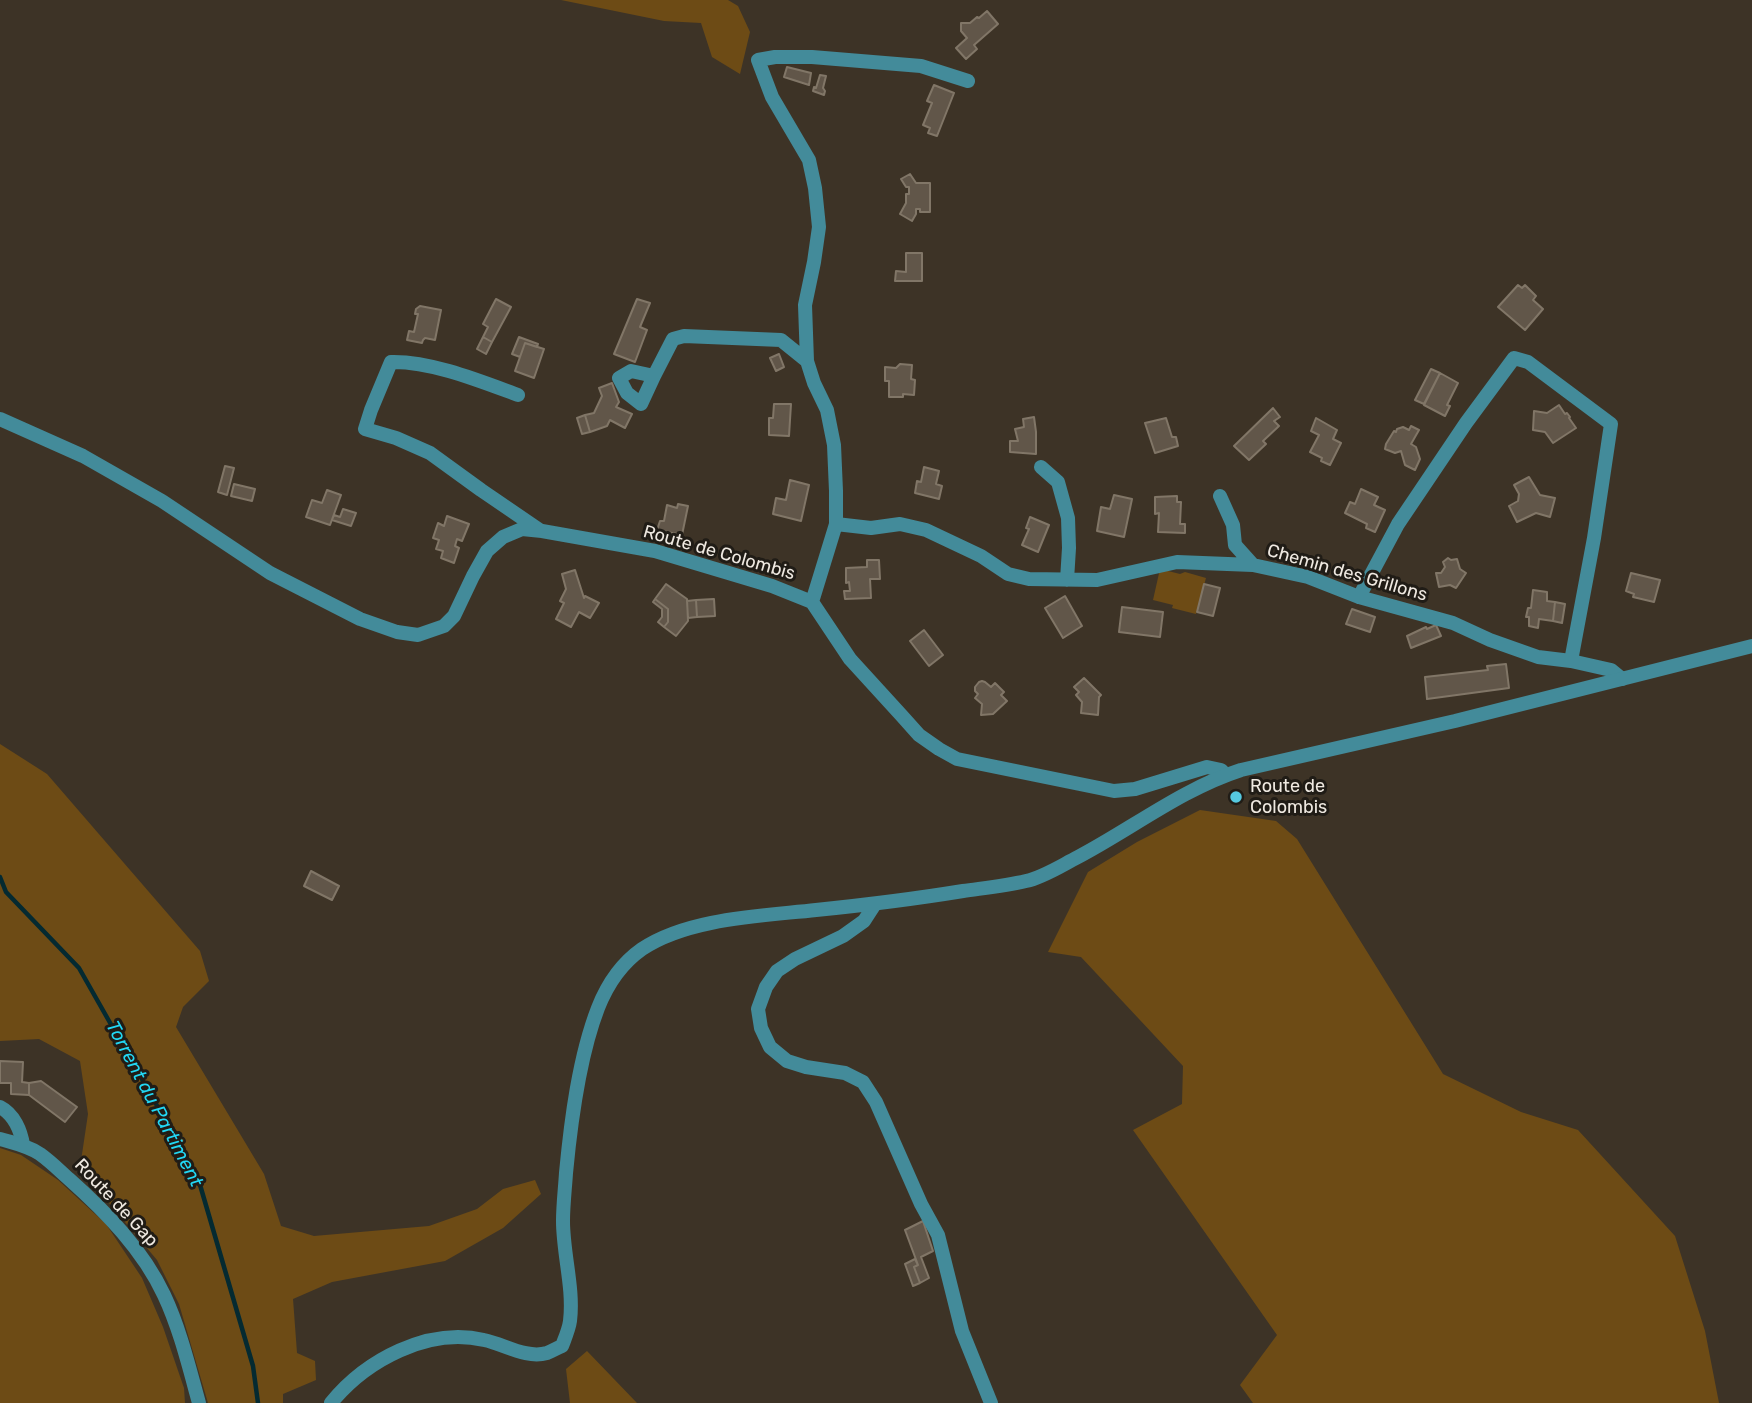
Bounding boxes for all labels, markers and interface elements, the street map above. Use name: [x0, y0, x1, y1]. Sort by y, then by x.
street label: Route de Colombis: [641, 521, 797, 585]
street label: Chemin des Grillons: [1264, 540, 1430, 606]
place label: Route de Colombis: [1250, 776, 1327, 818]
marker: Route de Colombis: [1228, 789, 1244, 805]
water label: Torrent du Partiment: [101, 1017, 207, 1191]
street label: Route de Gap: [70, 1154, 162, 1252]

